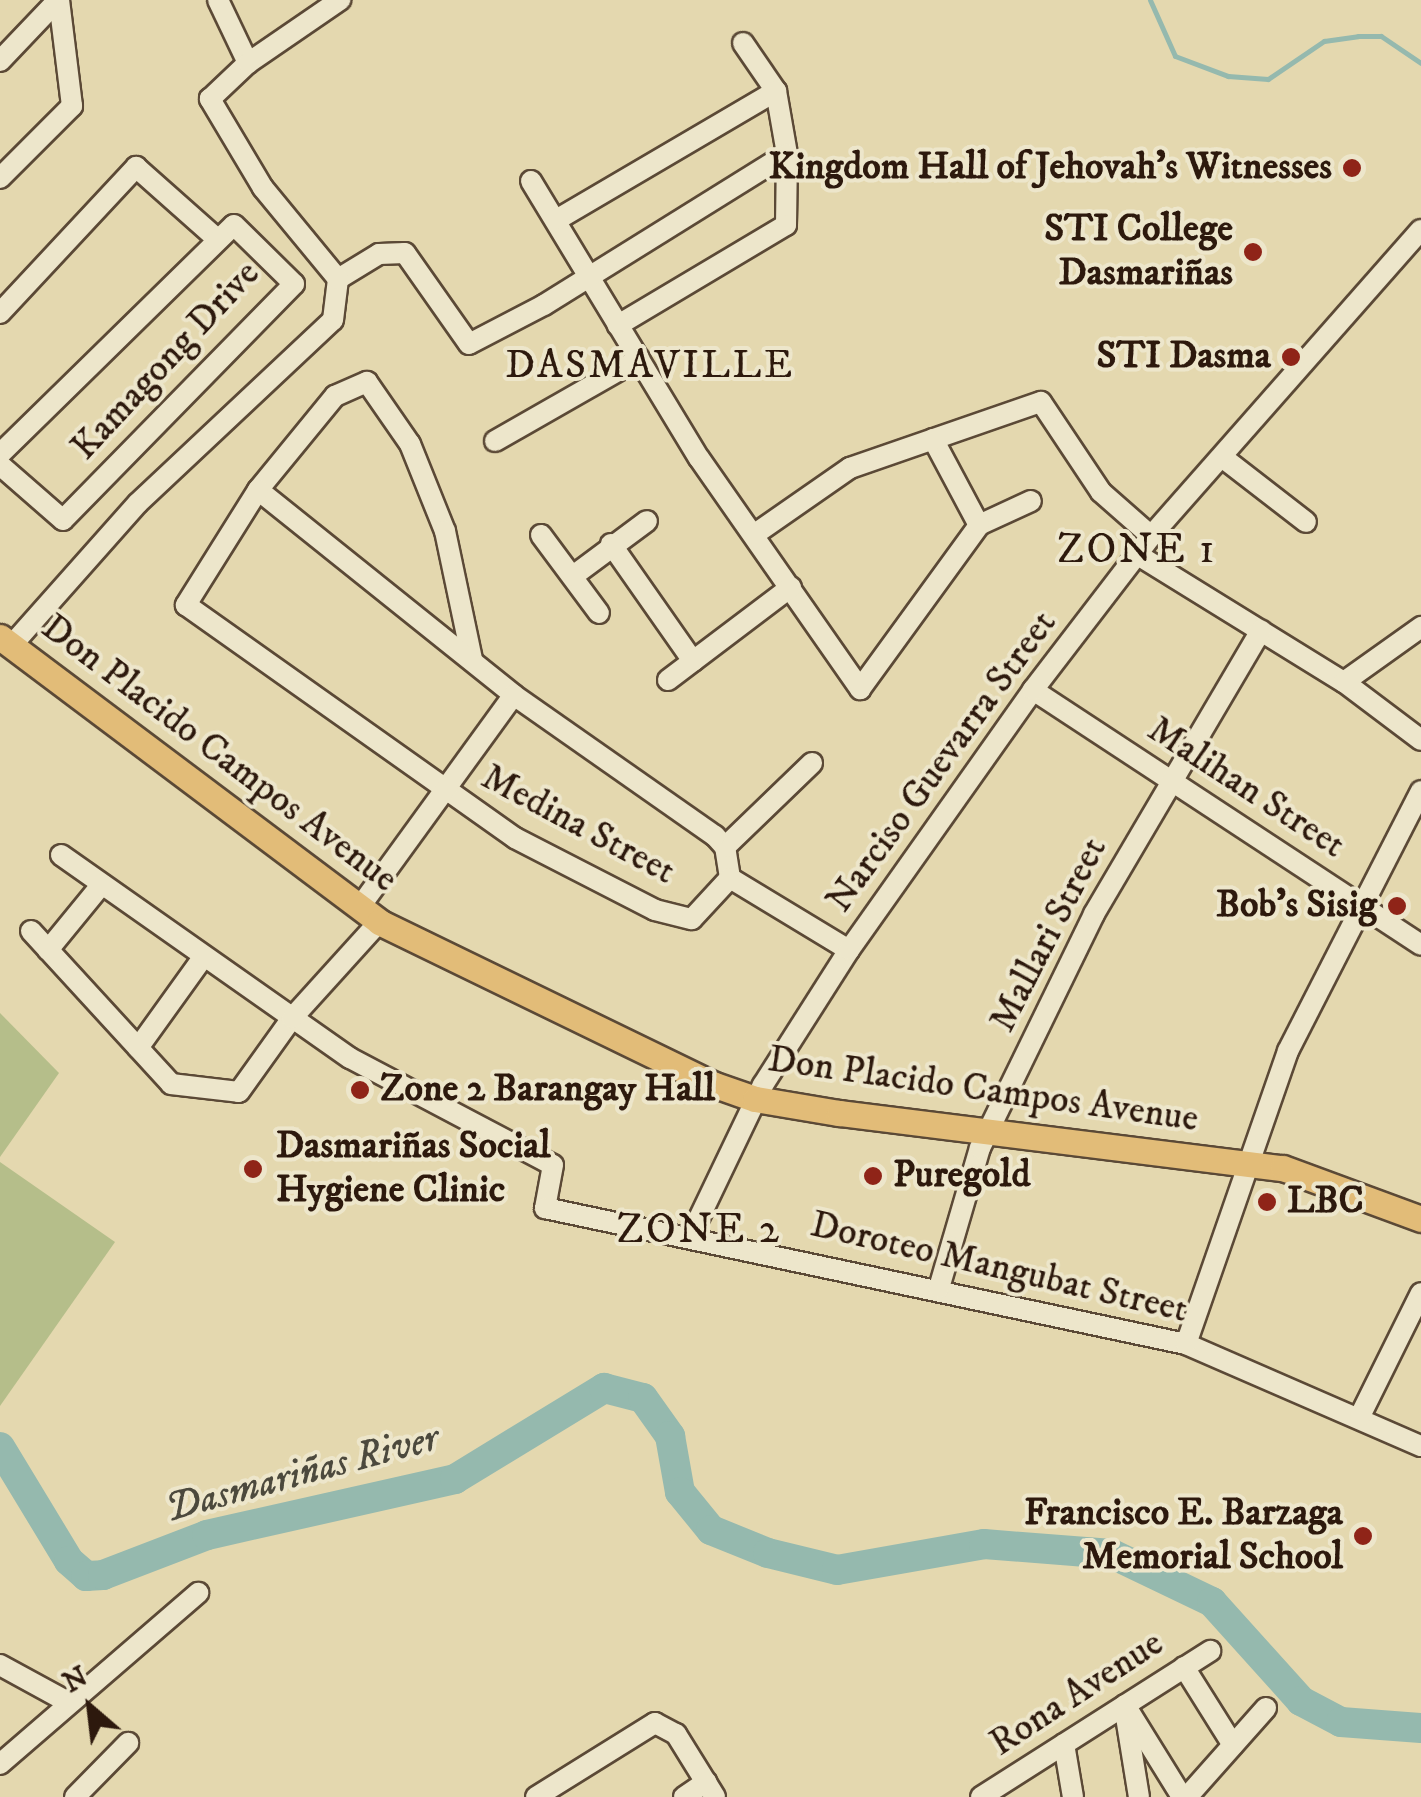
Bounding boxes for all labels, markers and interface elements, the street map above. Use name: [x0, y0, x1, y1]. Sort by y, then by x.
place label: Kingdom Hall of Jehovah's Witnesses: [768, 145, 1332, 191]
marker: Kingdom Hall of Jehovah's Witnesses: [1341, 157, 1363, 179]
place label: STI College Dasmariñas: [1044, 207, 1233, 296]
marker: STI College Dasmariñas: [1242, 241, 1264, 263]
street label: Kamagong Drive: [62, 252, 270, 470]
place label: STI Dasma: [1097, 334, 1271, 380]
district label: DASMAVILLE: [505, 342, 795, 390]
marker: STI Dasma: [1280, 346, 1302, 368]
district label: ZONE 1: [1057, 525, 1217, 575]
street label: Narciso Guevarra Street: [817, 602, 1067, 922]
street label: Don Placido Campos Avenue: [32, 605, 406, 903]
street label: Malihan Street: [1139, 707, 1353, 869]
street label: Medina Street: [473, 755, 683, 895]
street label: Mallari Street: [981, 830, 1117, 1040]
place label: Bob's Sisig: [1216, 883, 1377, 929]
marker: Bob's Sisig: [1386, 895, 1408, 917]
street label: Don Placido Campos Avenue: [765, 1037, 1201, 1143]
place label: Zone 2 Barangay Hall: [380, 1067, 715, 1113]
marker: Zone 2 Barangay Hall: [349, 1079, 371, 1101]
place label: Dasmariñas Social Hygiene Clinic: [276, 1124, 551, 1214]
place label: Puregold: [893, 1153, 1030, 1199]
marker: Dasmariñas Social Hygiene Clinic: [240, 1156, 266, 1182]
marker: Puregold: [862, 1165, 884, 1187]
place label: LBC: [1287, 1179, 1364, 1225]
marker: LBC: [1256, 1191, 1278, 1213]
street label: Doroteo Mangubat Street: [806, 1202, 1192, 1334]
district label: ZONE 2: [616, 1205, 782, 1255]
water label: Dasmariñas River: [160, 1414, 444, 1534]
place label: Francisco E. Barzaga Memorial School: [1024, 1491, 1343, 1580]
marker: Francisco E. Barzaga Memorial School: [1352, 1525, 1374, 1547]
street label: Rona Avenue: [982, 1621, 1172, 1767]
north arrow: [40, 1657, 140, 1757]
text: N: [57, 1659, 94, 1701]

